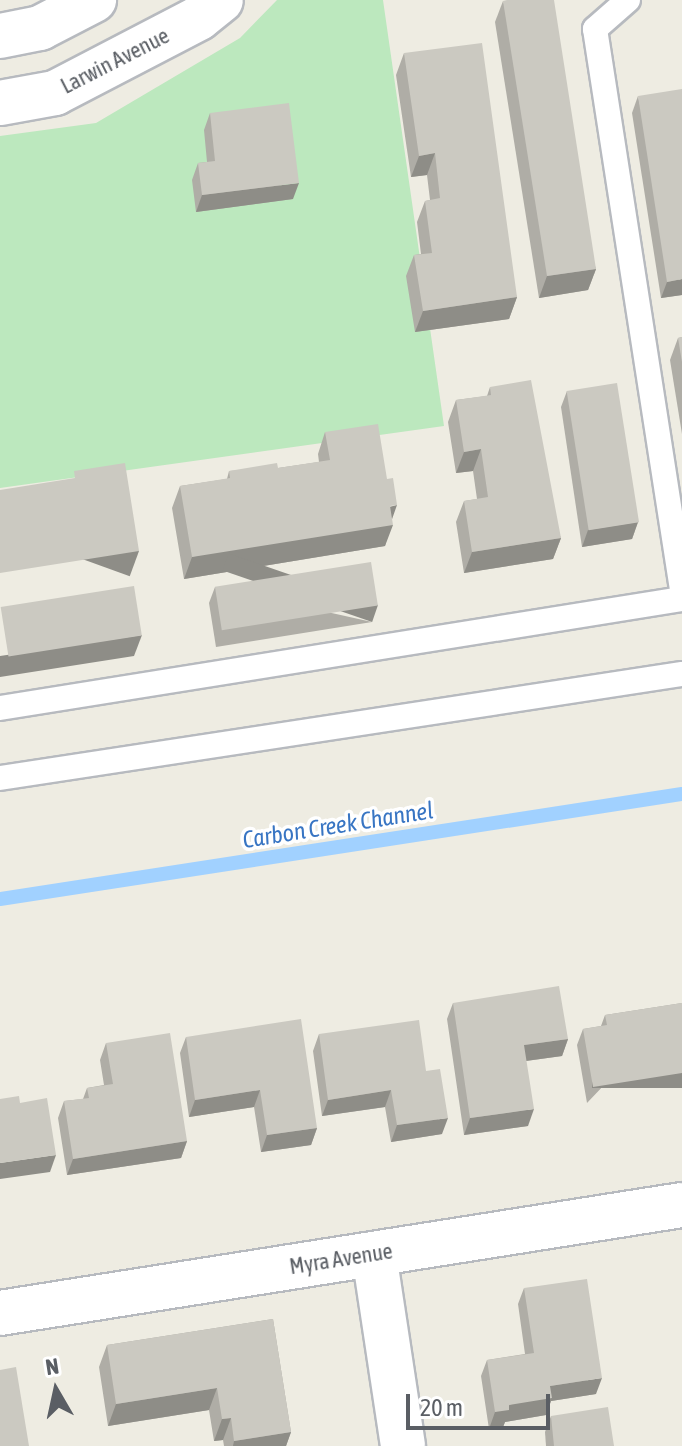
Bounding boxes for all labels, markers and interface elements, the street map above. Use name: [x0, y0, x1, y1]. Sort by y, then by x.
street label: Larwin Avenue: [56, 22, 174, 100]
water label: Carbon Creek Channel: [240, 796, 436, 854]
street label: Myra Avenue: [288, 1238, 394, 1280]
north arrow: [16, 1350, 96, 1430]
text: N: [44, 1352, 61, 1380]
scale bar: [410, 1378, 554, 1428]
text: 20 m: [420, 1394, 463, 1421]

